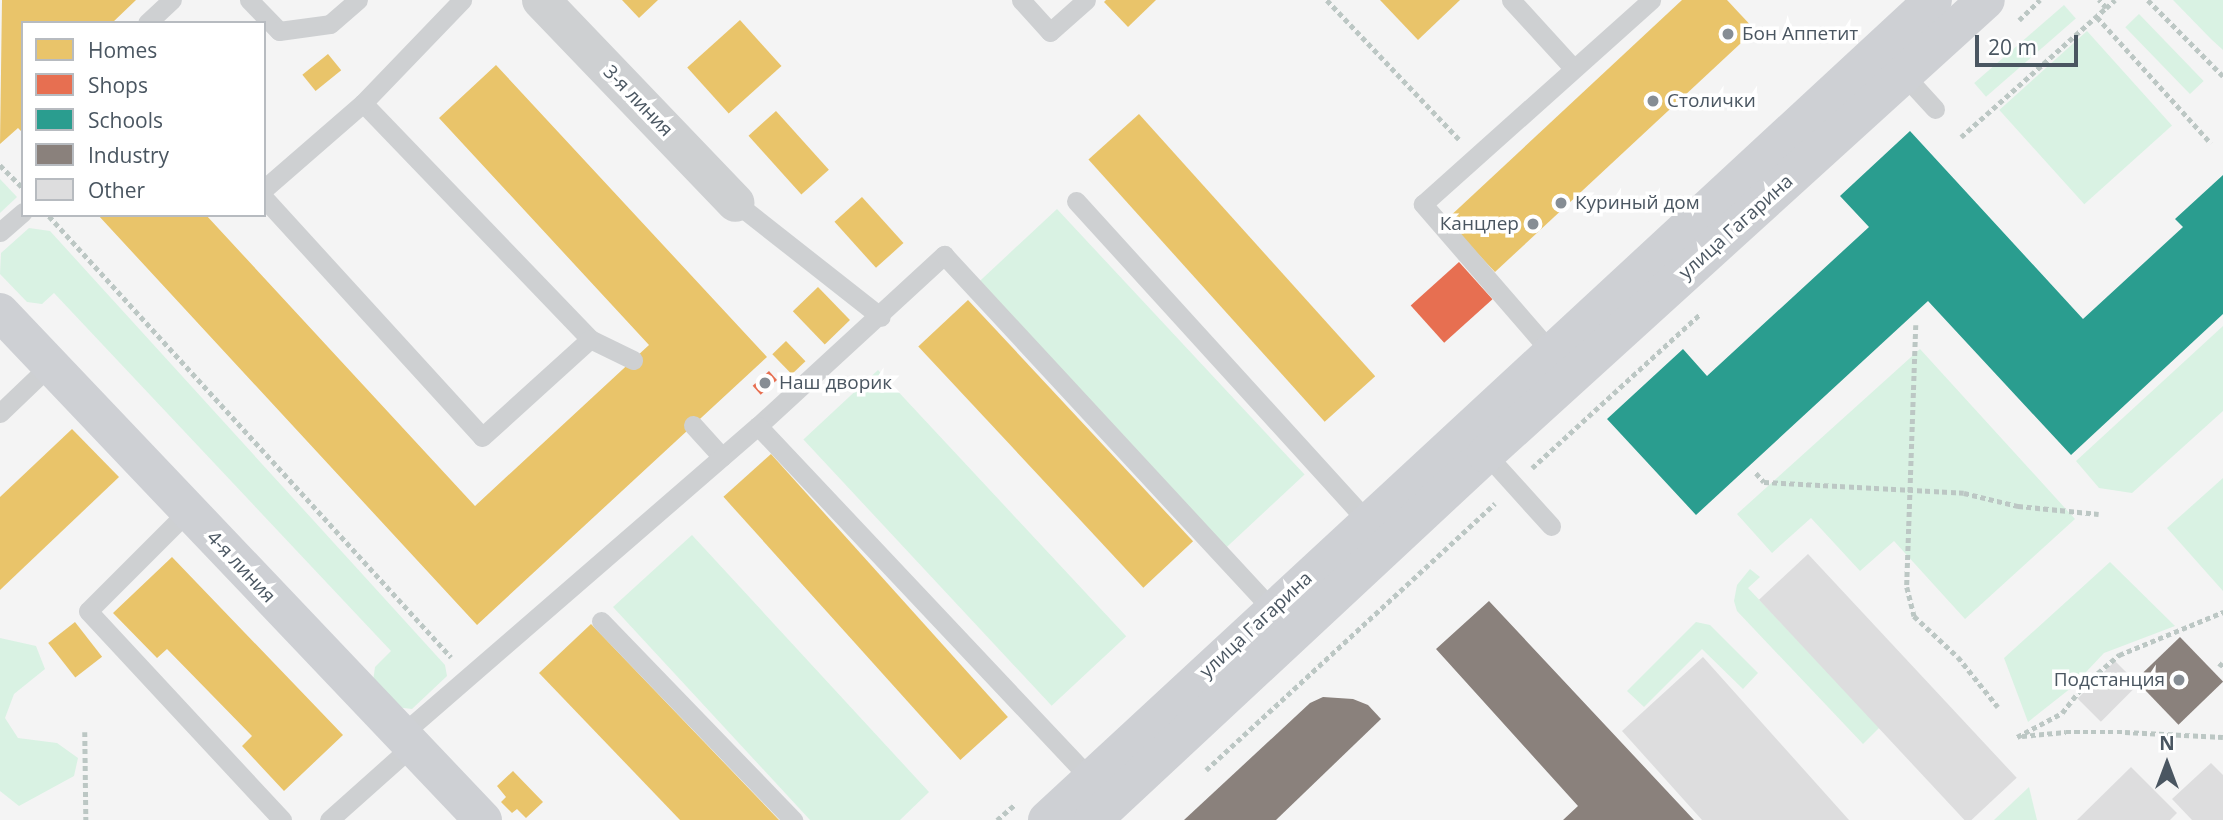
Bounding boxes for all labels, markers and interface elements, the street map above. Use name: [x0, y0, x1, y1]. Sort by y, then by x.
legend: [21, 21, 266, 217]
scale bar: [1978, 21, 2081, 65]
place label: Бон Аппетит: [1742, 23, 1858, 45]
marker: Бон Аппетит: [1720, 26, 1736, 42]
text: 20 m: [1988, 33, 2037, 61]
text: Homes: [88, 36, 157, 64]
street label: 3-я линия: [599, 61, 677, 141]
text: Shops: [88, 71, 148, 99]
place label: Столички: [1667, 90, 1756, 112]
marker: Столички: [1645, 93, 1661, 109]
text: Schools: [88, 106, 163, 134]
text: Industry: [88, 141, 169, 169]
street label: улица Гагарина: [1674, 170, 1798, 284]
text: Other: [88, 176, 145, 204]
place label: Куриный дом: [1575, 192, 1700, 214]
marker: Куриный дом: [1553, 195, 1569, 211]
place label: Канцлер: [1440, 213, 1519, 235]
marker: Канцлер: [1525, 216, 1541, 232]
place label: Наш дворик: [779, 372, 892, 394]
marker: Наш дворик: [757, 375, 773, 391]
street label: 4-я линия: [202, 526, 280, 608]
street label: улица Гагарина: [1195, 567, 1317, 683]
place label: Подстанция: [2054, 669, 2165, 691]
marker: Подстанция: [2171, 672, 2187, 688]
north arrow: [2132, 729, 2202, 799]
text: N: [2159, 730, 2175, 756]

